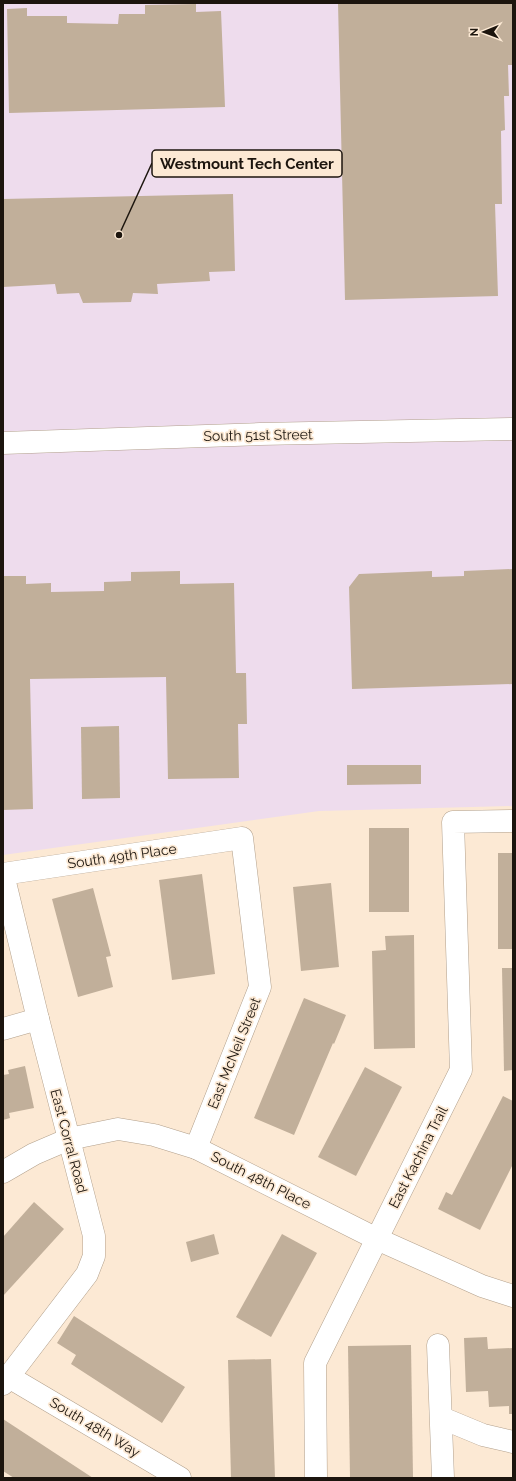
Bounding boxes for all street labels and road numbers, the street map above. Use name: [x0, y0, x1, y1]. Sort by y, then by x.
street label: South 51st Street: [203, 426, 313, 444]
street label: South 49th Place: [67, 840, 177, 872]
street label: East McNeil Street: [204, 995, 264, 1111]
street label: East Corral Road: [47, 1087, 91, 1195]
street label: East Kachina Trail: [385, 1103, 451, 1211]
street label: South 48th Place: [208, 1148, 314, 1212]
street label: South 48th Way: [47, 1394, 143, 1460]

